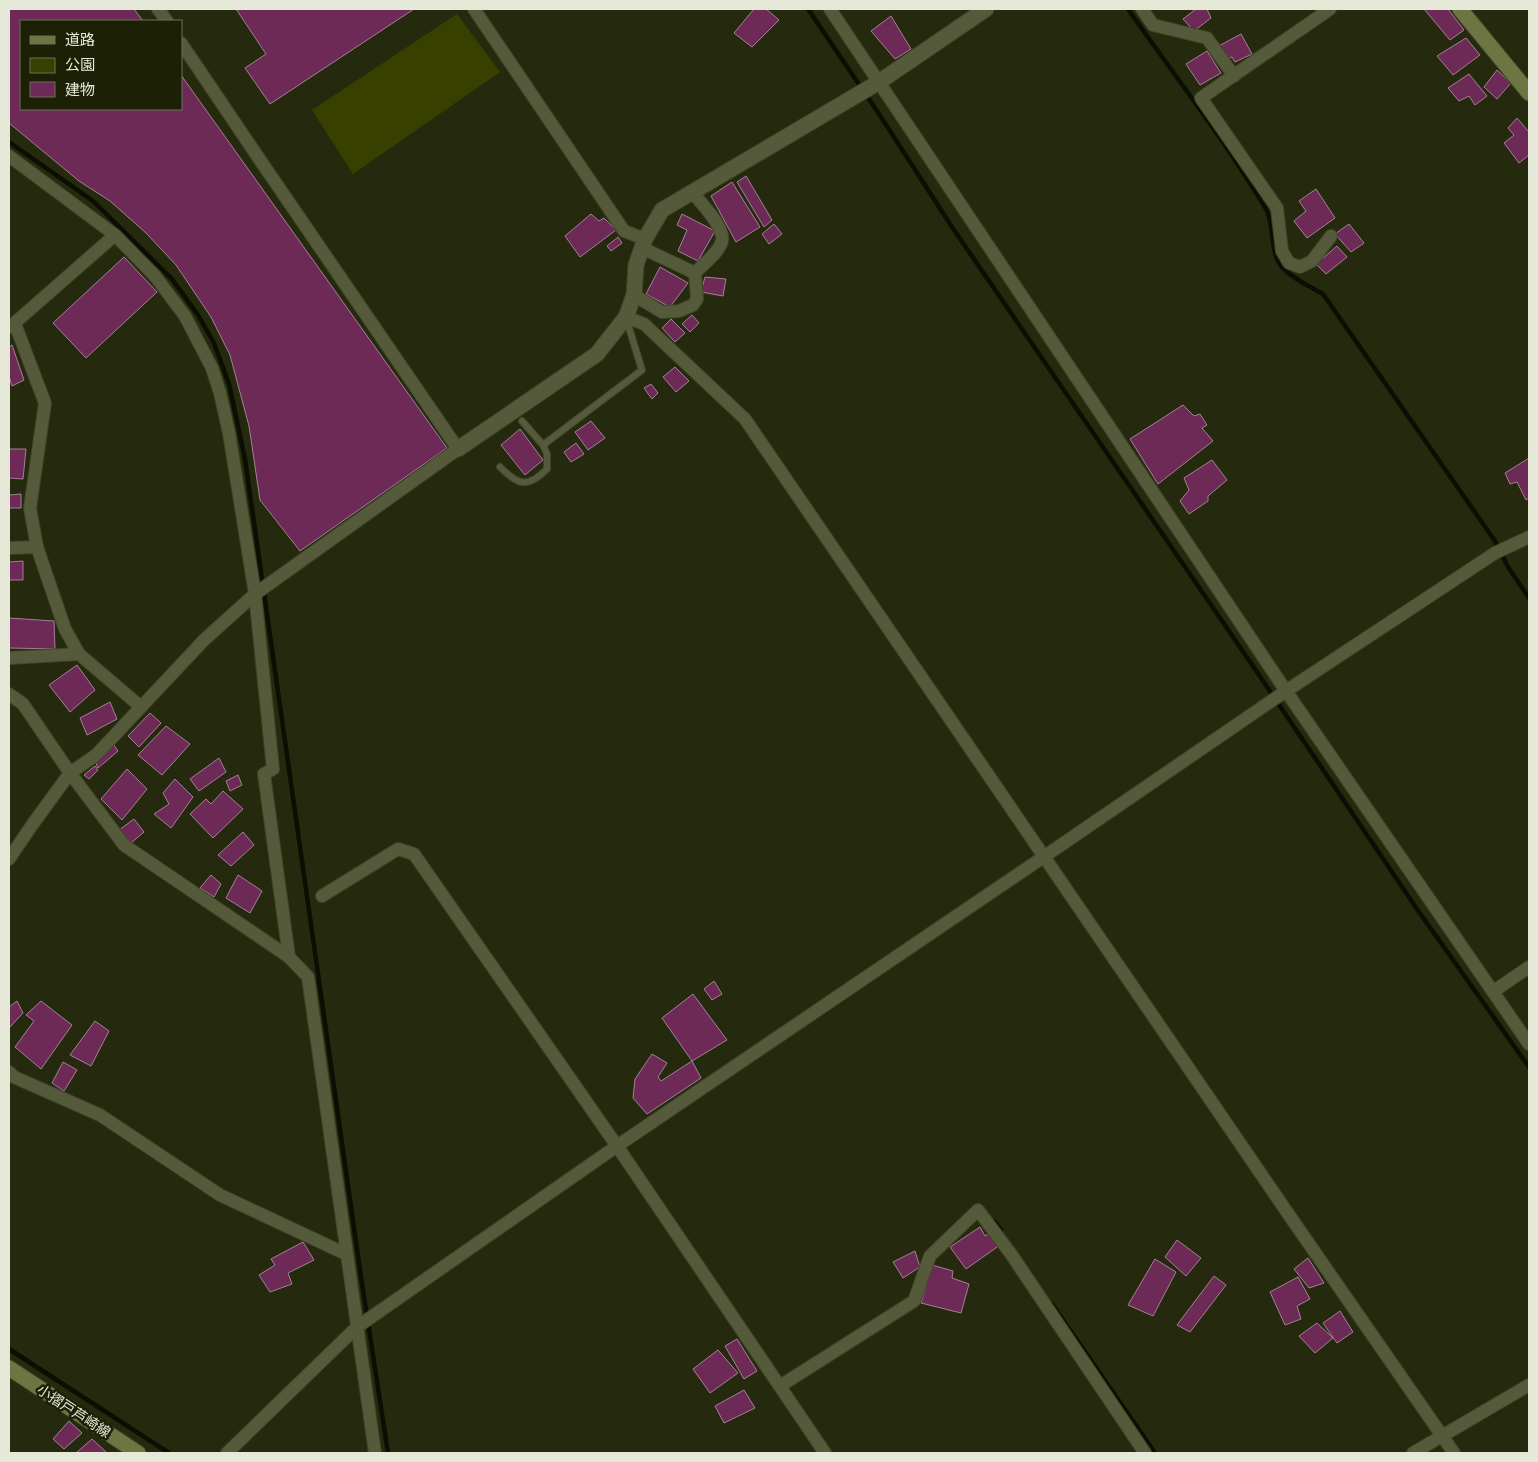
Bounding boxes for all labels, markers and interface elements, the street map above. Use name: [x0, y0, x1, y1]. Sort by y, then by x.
legend: [20, 20, 182, 110]
text: 道路: [65, 31, 95, 48]
text: 公園: [65, 56, 95, 73]
text: 建物: [65, 81, 95, 98]
street label: 小摺戸芦崎線: [34, 1381, 114, 1441]

